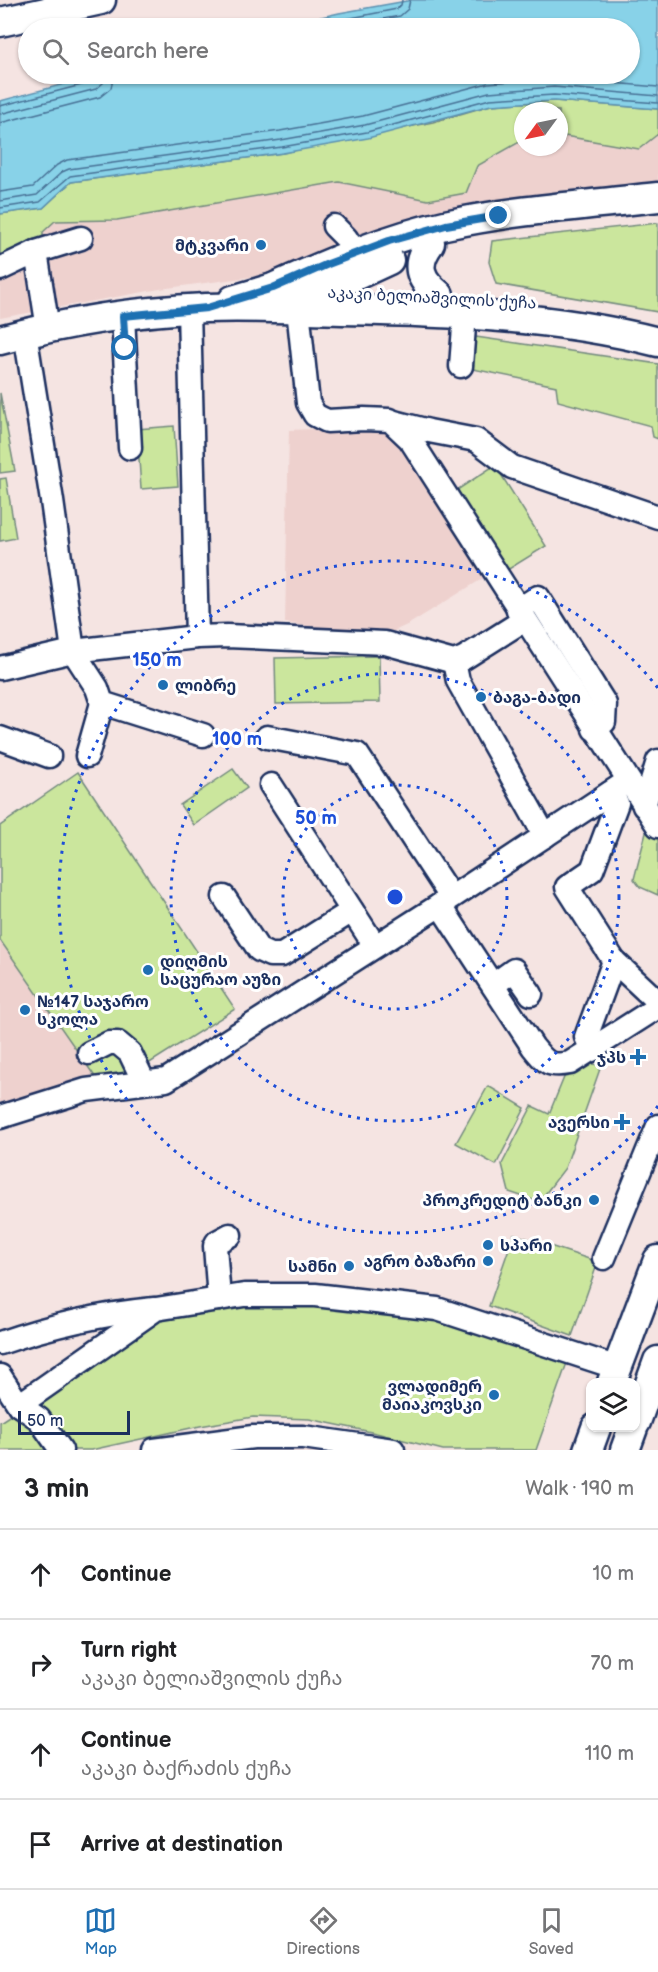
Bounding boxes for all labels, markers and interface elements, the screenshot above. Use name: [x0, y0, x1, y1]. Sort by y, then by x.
search box: [18, 18, 640, 84]
icon: search: [39, 35, 72, 68]
text: Search here: [87, 38, 209, 65]
north arrow: [514, 102, 568, 156]
route end: [485, 202, 511, 228]
place label: მტკვარი: [175, 237, 249, 256]
marker: მტკვარი: [254, 238, 268, 252]
street label: აკაკი ბელიაშვილის ქუჩა: [327, 284, 537, 313]
route start: [111, 334, 137, 360]
text: 150 m: [132, 650, 182, 671]
place label: ლიბრე: [175, 677, 236, 696]
marker: ლიბრე: [156, 678, 170, 692]
place label: ბაგა-ბადი: [493, 689, 581, 708]
marker: ბაგა-ბადი: [474, 690, 488, 704]
text: 100 m: [212, 729, 262, 750]
text: 50 m: [295, 808, 337, 829]
centre of rings: [385, 887, 405, 907]
place label: დიღმის საცურაო აუზი: [160, 953, 281, 990]
marker: დიღმის საცურაო აუზი: [141, 963, 155, 977]
place label: №147 საჯარო სკოლა: [37, 993, 149, 1030]
marker: №147 საჯარო სკოლა: [18, 1003, 32, 1017]
place label: ჯპს: [597, 1049, 626, 1068]
marker: ჯპს: [631, 1050, 645, 1064]
place label: ავერსი: [548, 1114, 610, 1133]
marker: ავერსი: [615, 1115, 629, 1129]
place label: პროკრედიტ ბანკი: [423, 1192, 582, 1211]
marker: პროკრედიტ ბანკი: [587, 1193, 601, 1207]
place label: სპარი: [500, 1237, 553, 1256]
marker: სპარი: [481, 1238, 495, 1252]
place label: აგრო ბაზარი: [364, 1253, 476, 1272]
marker: აგრო ბაზარი: [481, 1254, 495, 1268]
place label: სამნი: [288, 1258, 337, 1277]
marker: სამნი: [342, 1259, 356, 1273]
place label: ვლადიმერ მაიაკოვსკი: [382, 1378, 482, 1415]
map controls: [586, 1378, 640, 1432]
button: layers: [586, 1378, 640, 1432]
marker: ვლადიმერ მაიაკოვსკი: [487, 1388, 501, 1402]
scale bar: [18, 1408, 130, 1436]
text: 50 m: [27, 1412, 63, 1431]
text: 3 min: [24, 1474, 89, 1505]
text: Walk · 190 m: [525, 1477, 634, 1501]
icon: ahead: [24, 1558, 57, 1591]
text: Continue: [81, 1561, 171, 1588]
text: 10 m: [593, 1562, 634, 1586]
text: Turn right: [81, 1637, 177, 1664]
icon: right: [24, 1648, 57, 1681]
text: 70 m: [590, 1652, 634, 1676]
text: აკაკი ბელიაშვილის ქუჩა: [81, 1667, 342, 1691]
text: Continue: [81, 1727, 171, 1754]
icon: ahead: [24, 1738, 57, 1771]
text: 110 m: [585, 1742, 634, 1766]
text: აკაკი ბაქრაძის ქუჩა: [81, 1757, 292, 1781]
icon: arrive: [24, 1828, 57, 1861]
text: Arrive at destination: [81, 1831, 283, 1858]
tab: Map: [84, 1904, 117, 1959]
tab: Directions: [286, 1904, 360, 1959]
tab: Saved: [529, 1904, 574, 1959]

